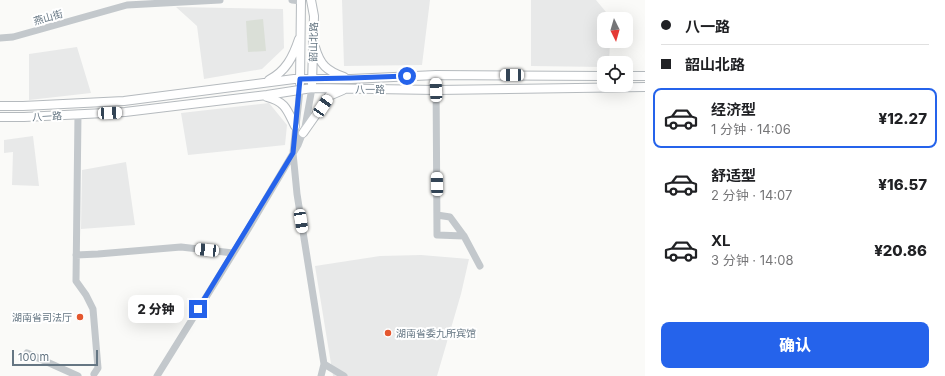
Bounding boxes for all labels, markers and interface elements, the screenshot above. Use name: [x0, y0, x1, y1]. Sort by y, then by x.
street label: 燕山街: [32, 7, 64, 27]
north arrow: [597, 12, 633, 48]
map controls: [597, 12, 633, 92]
text: 八一路: [685, 17, 730, 36]
street label: 韶山北路: [307, 22, 319, 62]
text: 韶山北路: [685, 55, 745, 74]
button: locate: [597, 56, 633, 92]
route start: [398, 67, 416, 85]
car: [500, 69, 524, 81]
car: [430, 78, 442, 102]
street label: 八一路: [355, 83, 385, 95]
car: [311, 93, 335, 119]
icon: car: [663, 100, 699, 136]
text: 经济型: [711, 100, 756, 119]
car: [98, 106, 122, 120]
street label: 八一路: [32, 109, 62, 123]
text: ¥12.27: [878, 109, 927, 128]
text: 1 分钟 · 14:06: [711, 121, 791, 137]
icon: car: [663, 166, 699, 202]
text: 舒适型: [711, 166, 756, 185]
car: [431, 172, 443, 196]
text: ¥16.57: [878, 175, 927, 194]
text: 2 分钟 · 14:07: [711, 187, 792, 203]
car: [293, 208, 309, 234]
text: XL: [711, 231, 731, 250]
icon: car: [663, 232, 699, 268]
text: ¥20.86: [874, 241, 927, 260]
car: [194, 243, 220, 257]
text: 3 分钟 · 14:08: [711, 252, 793, 268]
callout: 2 分钟: [128, 295, 184, 323]
route end: [189, 300, 207, 318]
text: 2 分钟: [137, 301, 175, 317]
place label: 湖南省司法厅: [12, 311, 72, 323]
marker: 湖南省司法厅: [75, 312, 85, 322]
button: 确认: [661, 322, 929, 368]
place label: 湖南省委九所宾馆: [396, 327, 476, 339]
marker: 湖南省委九所宾馆: [383, 328, 393, 338]
scale bar: [12, 348, 98, 367]
text: 100 m: [18, 350, 49, 364]

